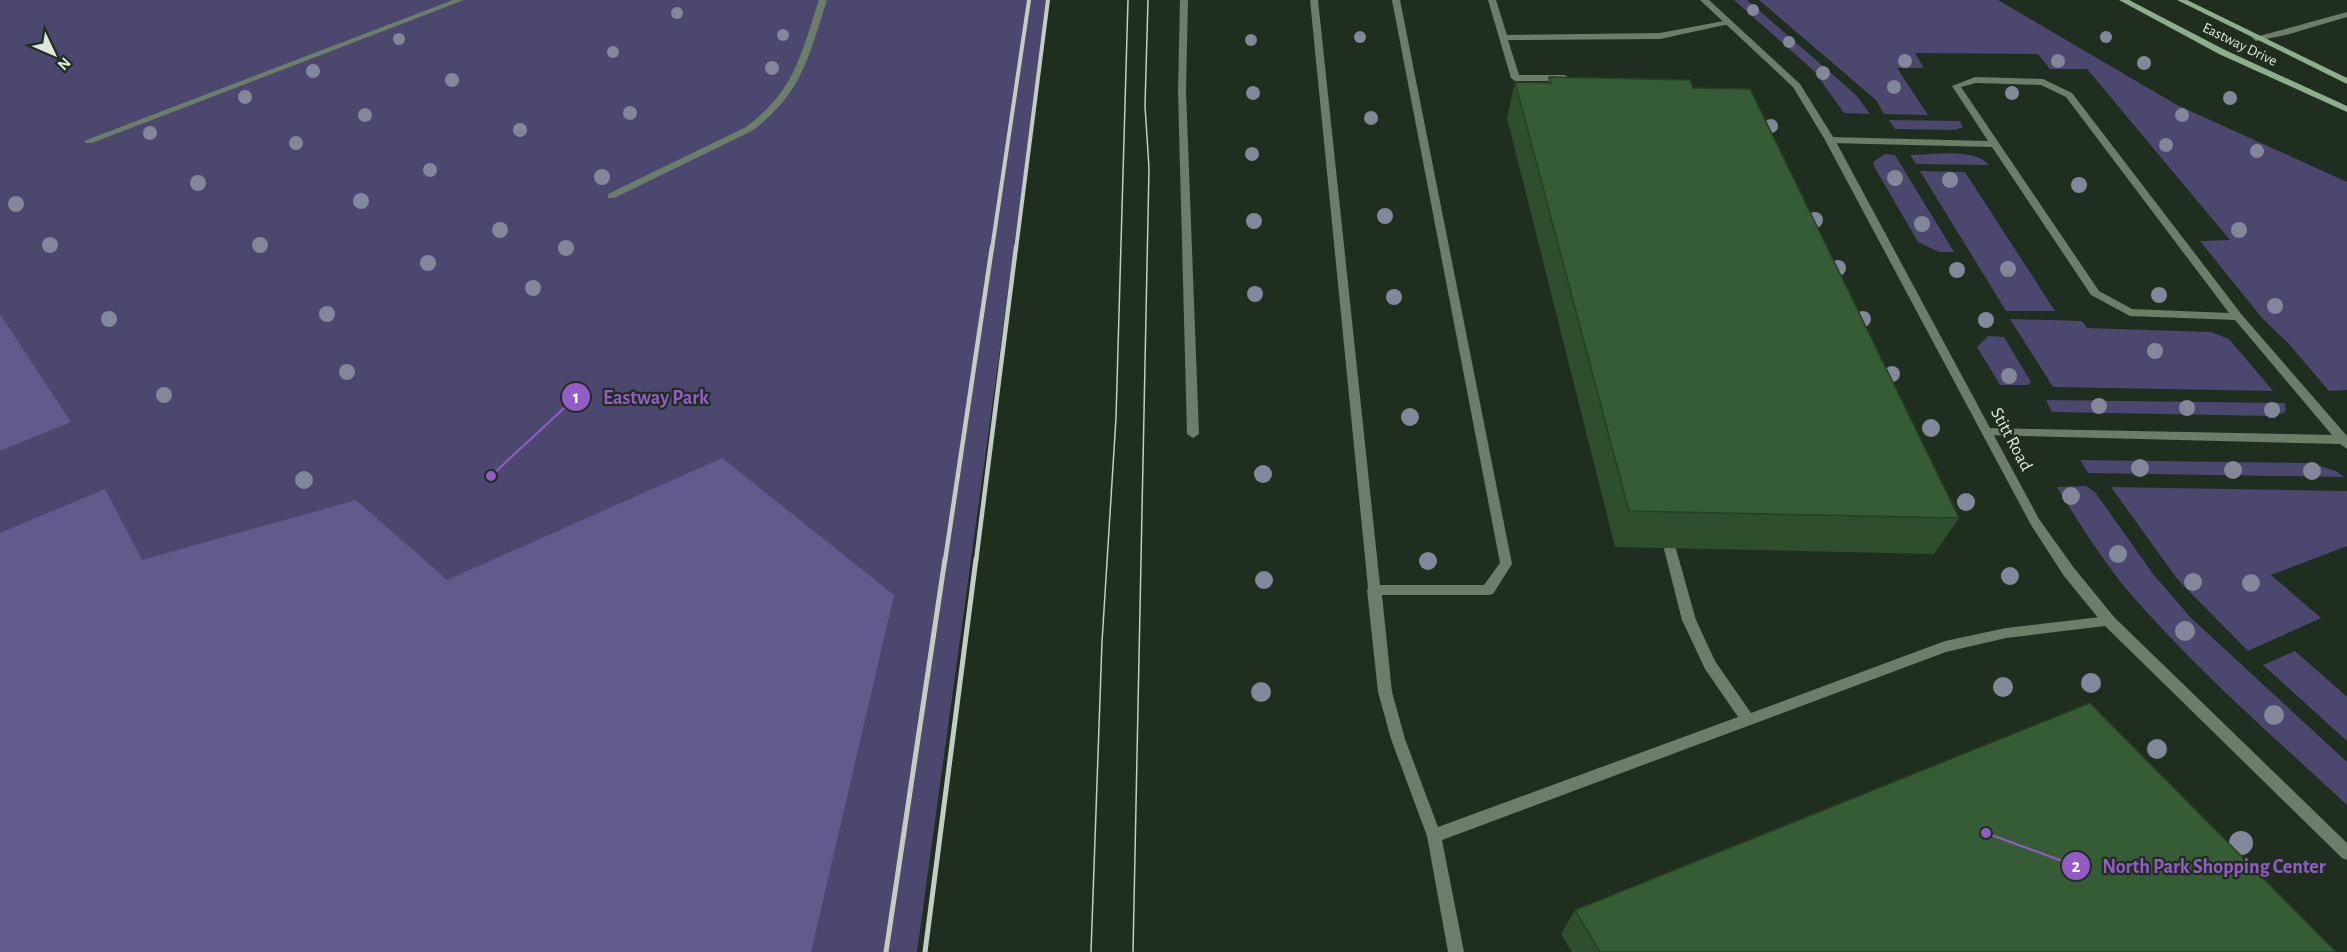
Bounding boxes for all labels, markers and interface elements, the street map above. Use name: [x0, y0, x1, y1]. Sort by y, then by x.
street label: Eastway Drive: [2200, 20, 2279, 69]
north arrow: [24, 24, 84, 84]
text: N: [54, 54, 74, 73]
callout: Eastway Park: [561, 378, 721, 416]
text: Eastway Park: [603, 388, 709, 408]
text: 1: [573, 389, 579, 407]
street label: Stitt Road: [1987, 405, 2035, 474]
callout: North Park Shopping Center: [2061, 847, 2338, 885]
text: North Park Shopping Center: [2102, 857, 2326, 877]
text: 2: [2072, 858, 2081, 876]

